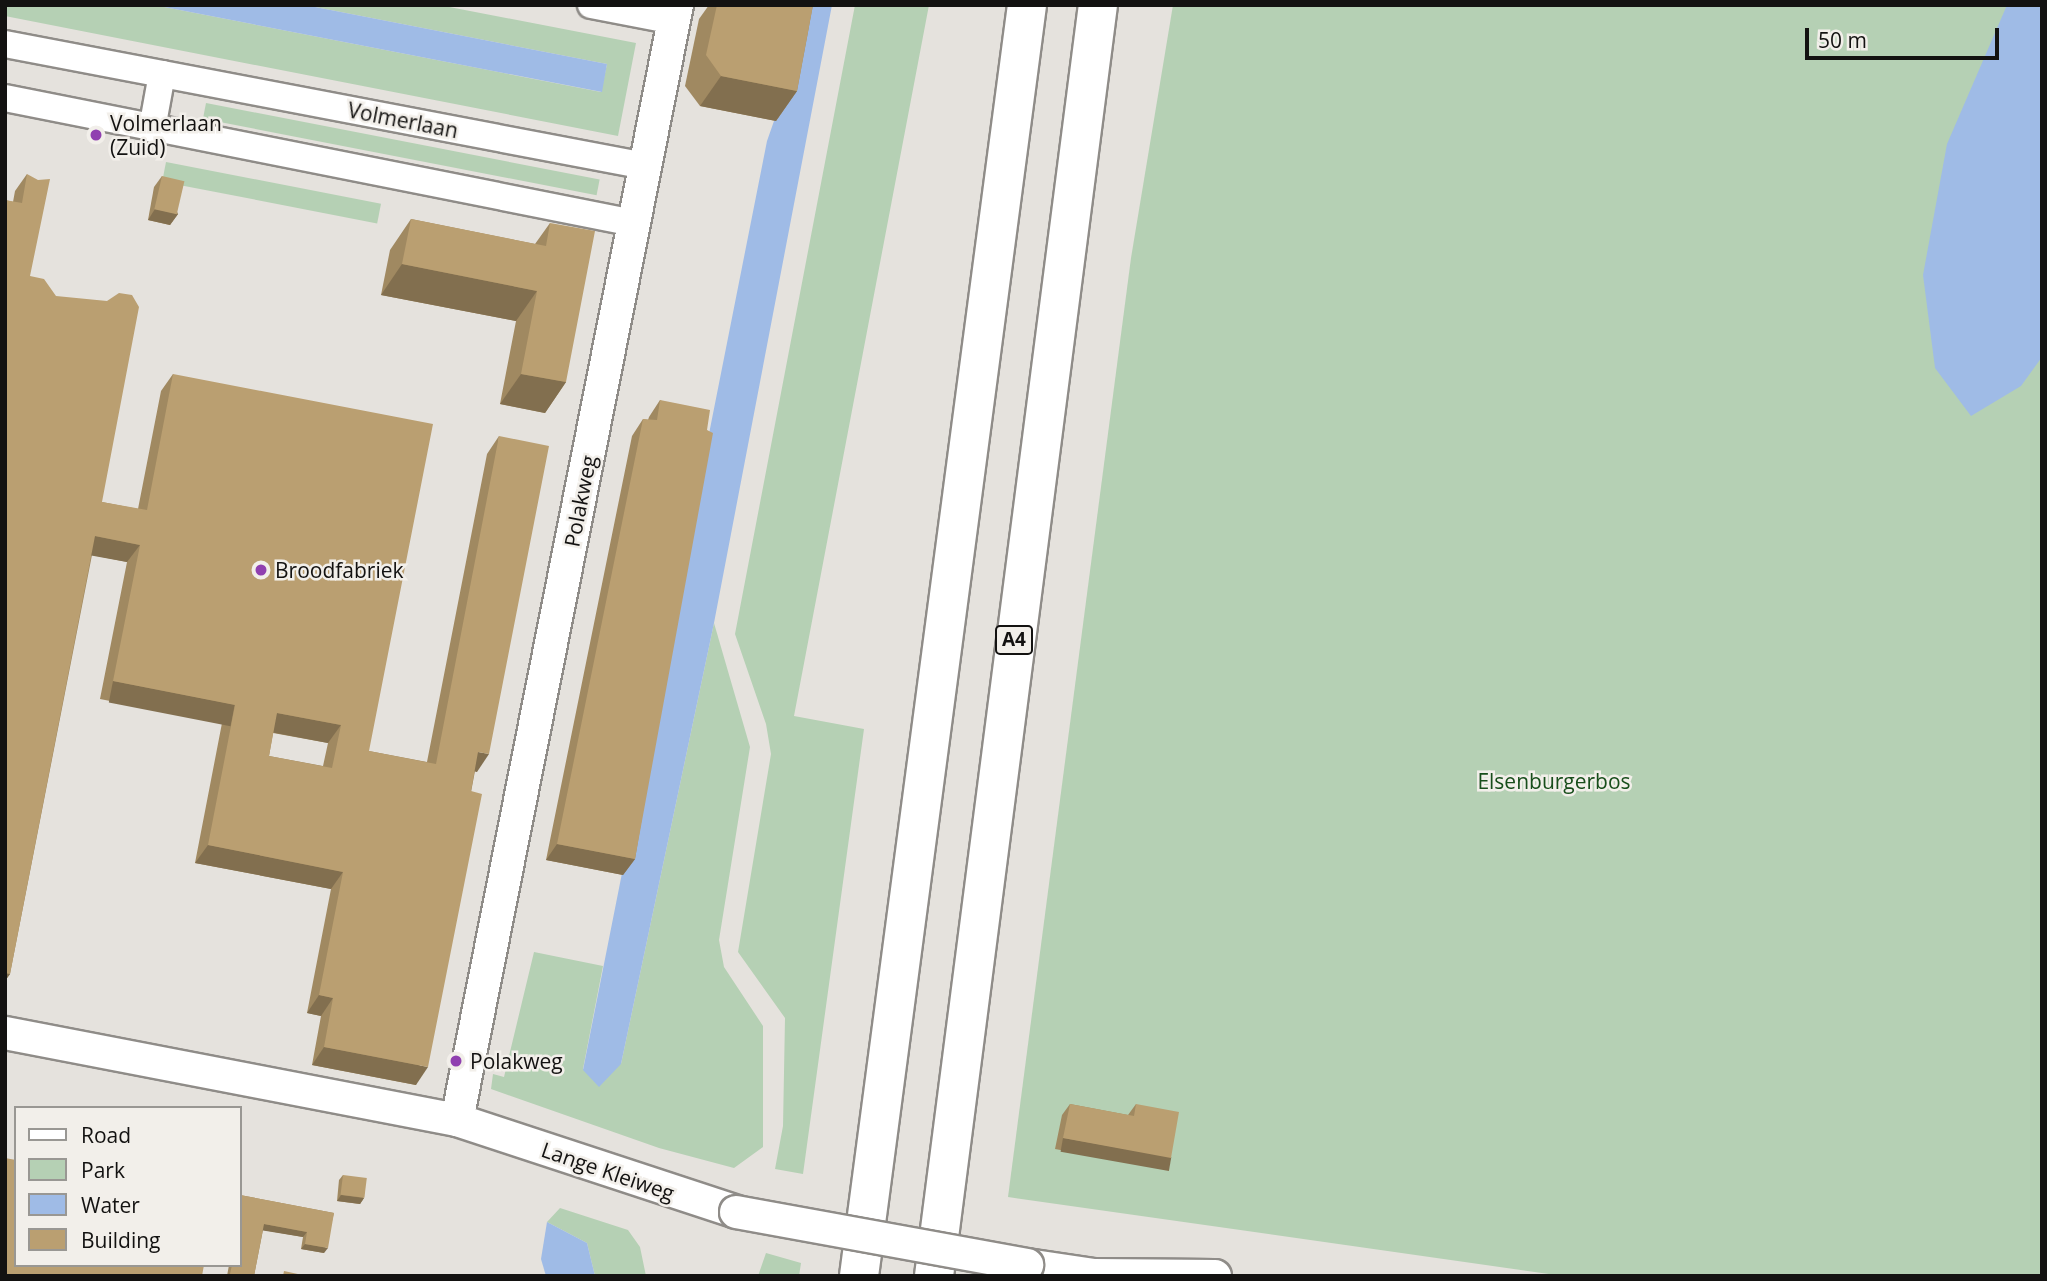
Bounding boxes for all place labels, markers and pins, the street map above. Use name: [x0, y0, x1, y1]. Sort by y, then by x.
place label: Volmerlaan (Zuid): [110, 110, 222, 160]
marker: Volmerlaan (Zuid): [88, 127, 104, 143]
place label: Broodfabriek: [275, 557, 404, 583]
marker: Broodfabriek: [253, 562, 269, 578]
place label: Polakweg: [470, 1048, 563, 1074]
marker: Polakweg: [448, 1053, 464, 1069]

